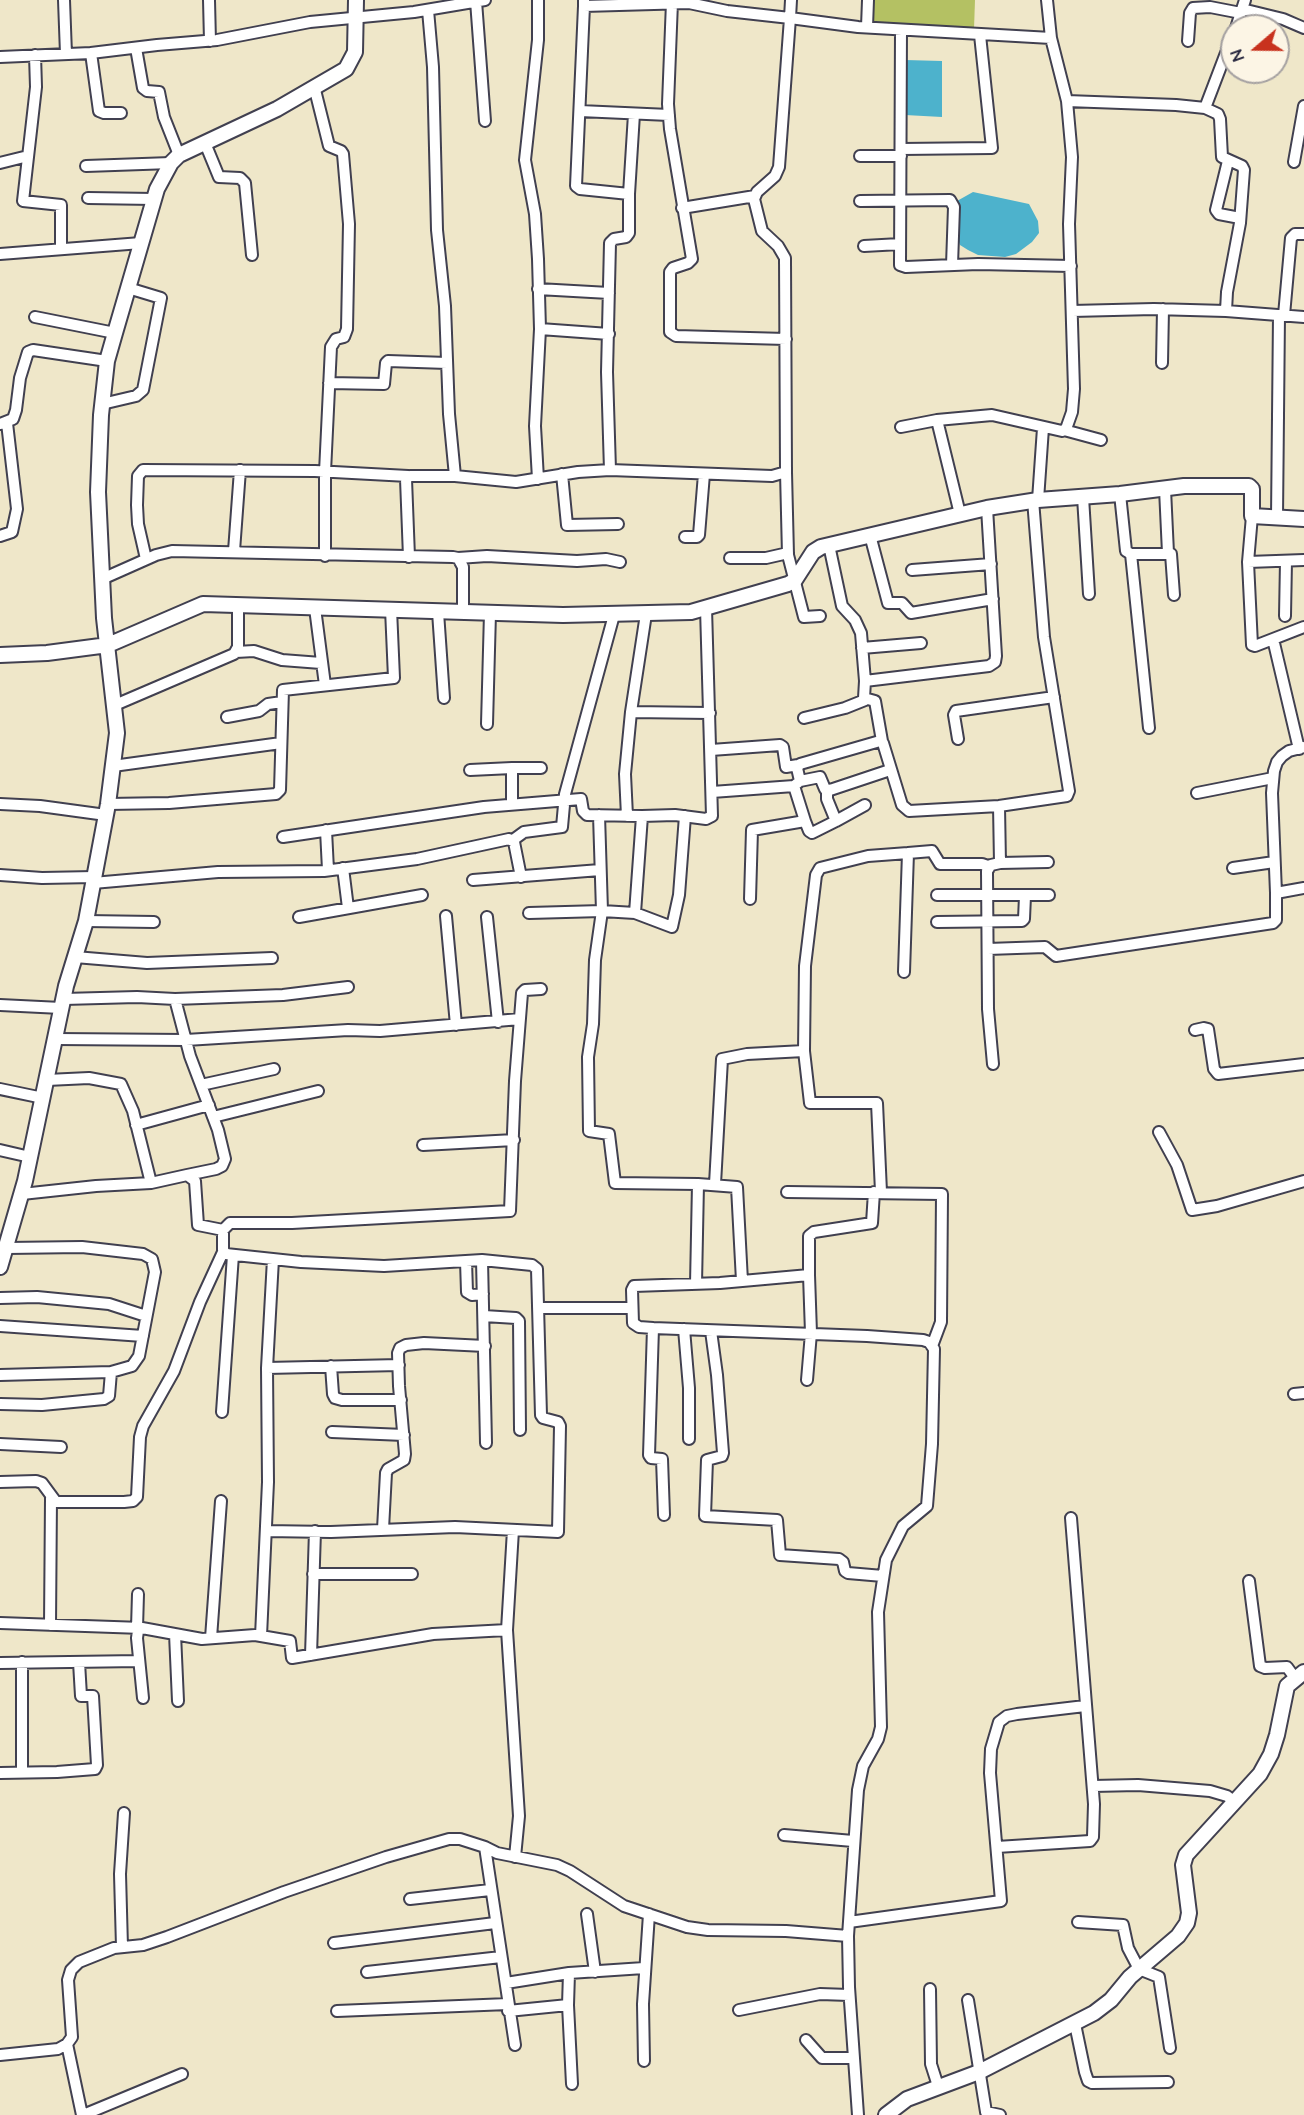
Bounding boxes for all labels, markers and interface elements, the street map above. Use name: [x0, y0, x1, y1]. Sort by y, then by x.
north arrow: [1220, 14, 1290, 84]
text: N: [1225, 46, 1250, 65]

